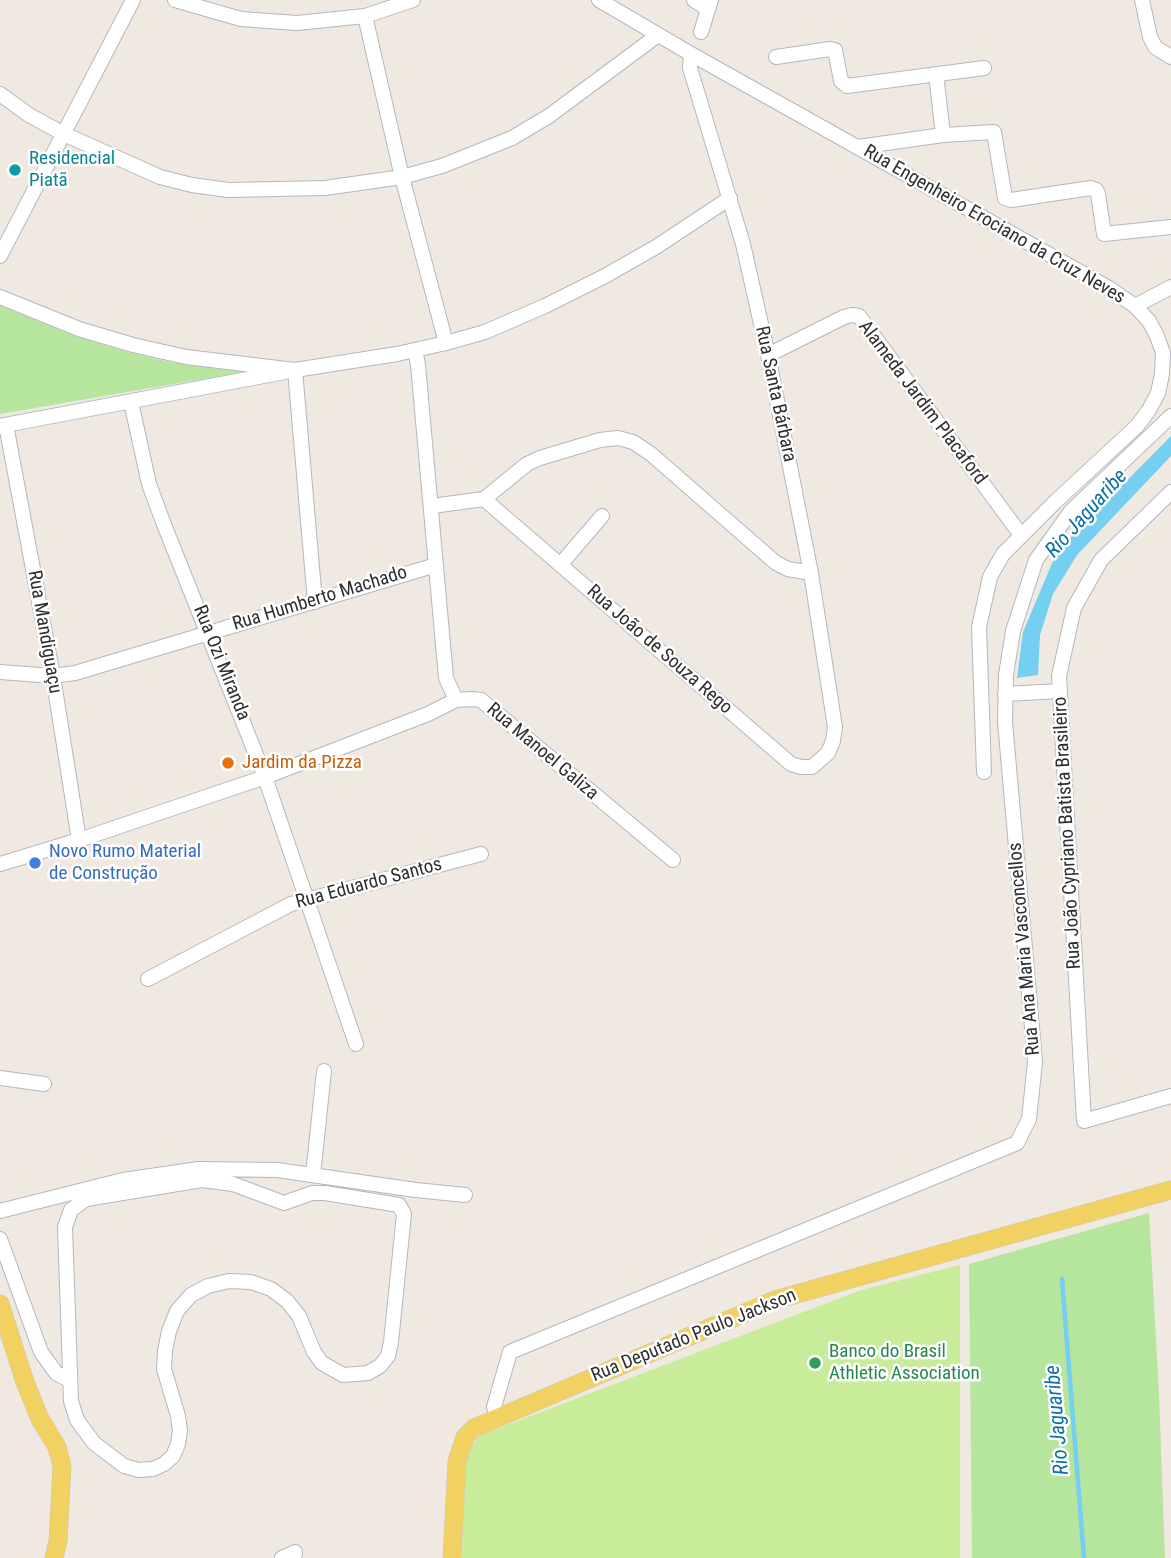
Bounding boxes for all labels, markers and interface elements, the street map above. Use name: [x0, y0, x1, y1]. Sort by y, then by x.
street label: Rua Engenheiro Erociano da Cruz Neves: [859, 141, 1129, 309]
place label: Residencial Piatã: [29, 148, 115, 192]
marker: Residencial Piatã: [7, 162, 23, 178]
street label: Alameda Jardim Placaford: [853, 317, 991, 489]
street label: Rua Santa Bárbara: [749, 324, 801, 464]
water label: Rio Jaguaribe: [1041, 465, 1133, 563]
street label: Rua Humberto Machado: [230, 562, 410, 636]
street label: Rua Mandiguaçu: [22, 569, 66, 695]
street label: Rua João de Souza Rego: [582, 581, 736, 719]
street label: Rua Ozi Miranda: [188, 602, 254, 724]
street label: Rua João Cypriano Batista Brasileiro: [1049, 696, 1087, 970]
street label: Rua Manoel Galiza: [481, 699, 603, 805]
place label: Jardim da Pizza: [242, 752, 362, 774]
marker: Jardim da Pizza: [220, 755, 236, 771]
place label: Novo Rumo Material de Construção: [49, 841, 201, 885]
street label: Rua Ana Maria Vasconcellos: [1004, 842, 1046, 1056]
street label: Rua Eduardo Santos: [293, 854, 445, 914]
marker: Novo Rumo Material de Construção: [27, 855, 43, 871]
street label: Rua Deputado Paulo Jackson: [588, 1284, 800, 1388]
place label: Banco do Brasil Athletic Association: [829, 1341, 980, 1385]
marker: Banco do Brasil Athletic Association: [807, 1355, 823, 1371]
water label: Rio Jaguaribe: [1041, 1364, 1075, 1476]

